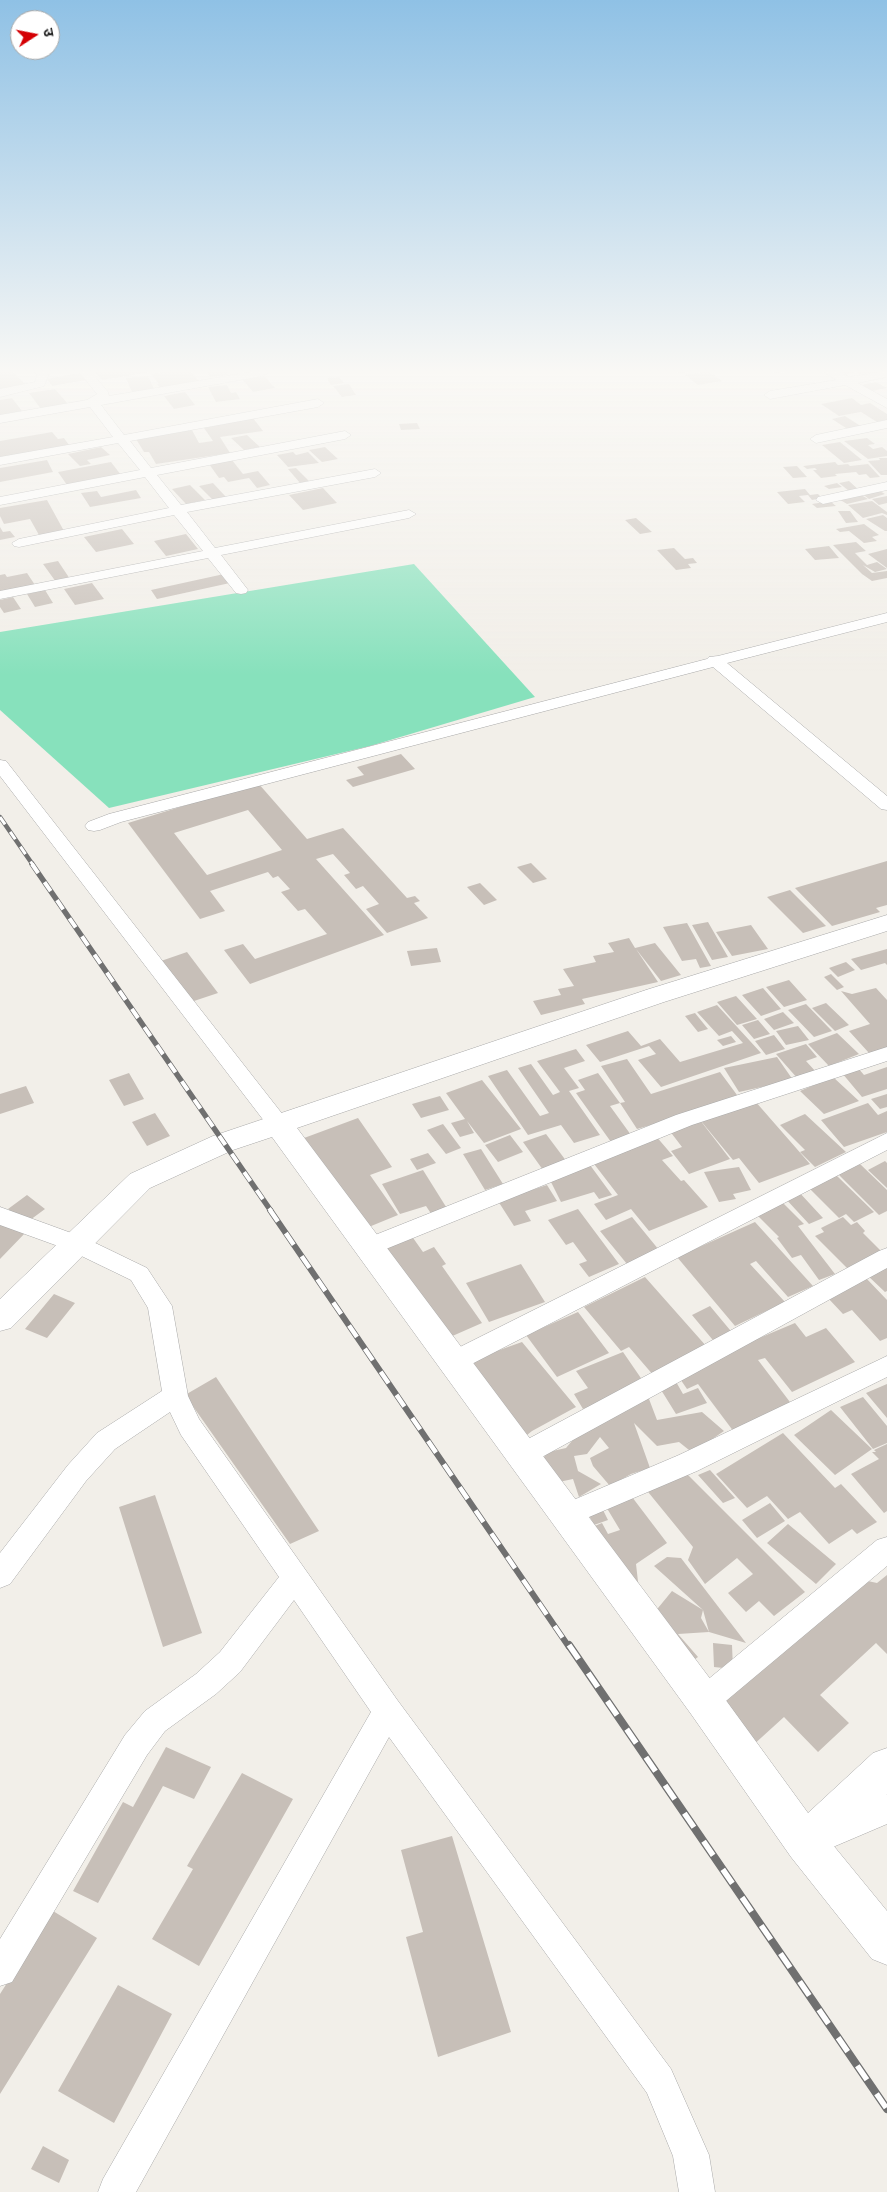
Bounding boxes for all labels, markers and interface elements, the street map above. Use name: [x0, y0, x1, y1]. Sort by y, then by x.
north arrow: [10, 10, 60, 60]
text: उ: [39, 27, 58, 38]

